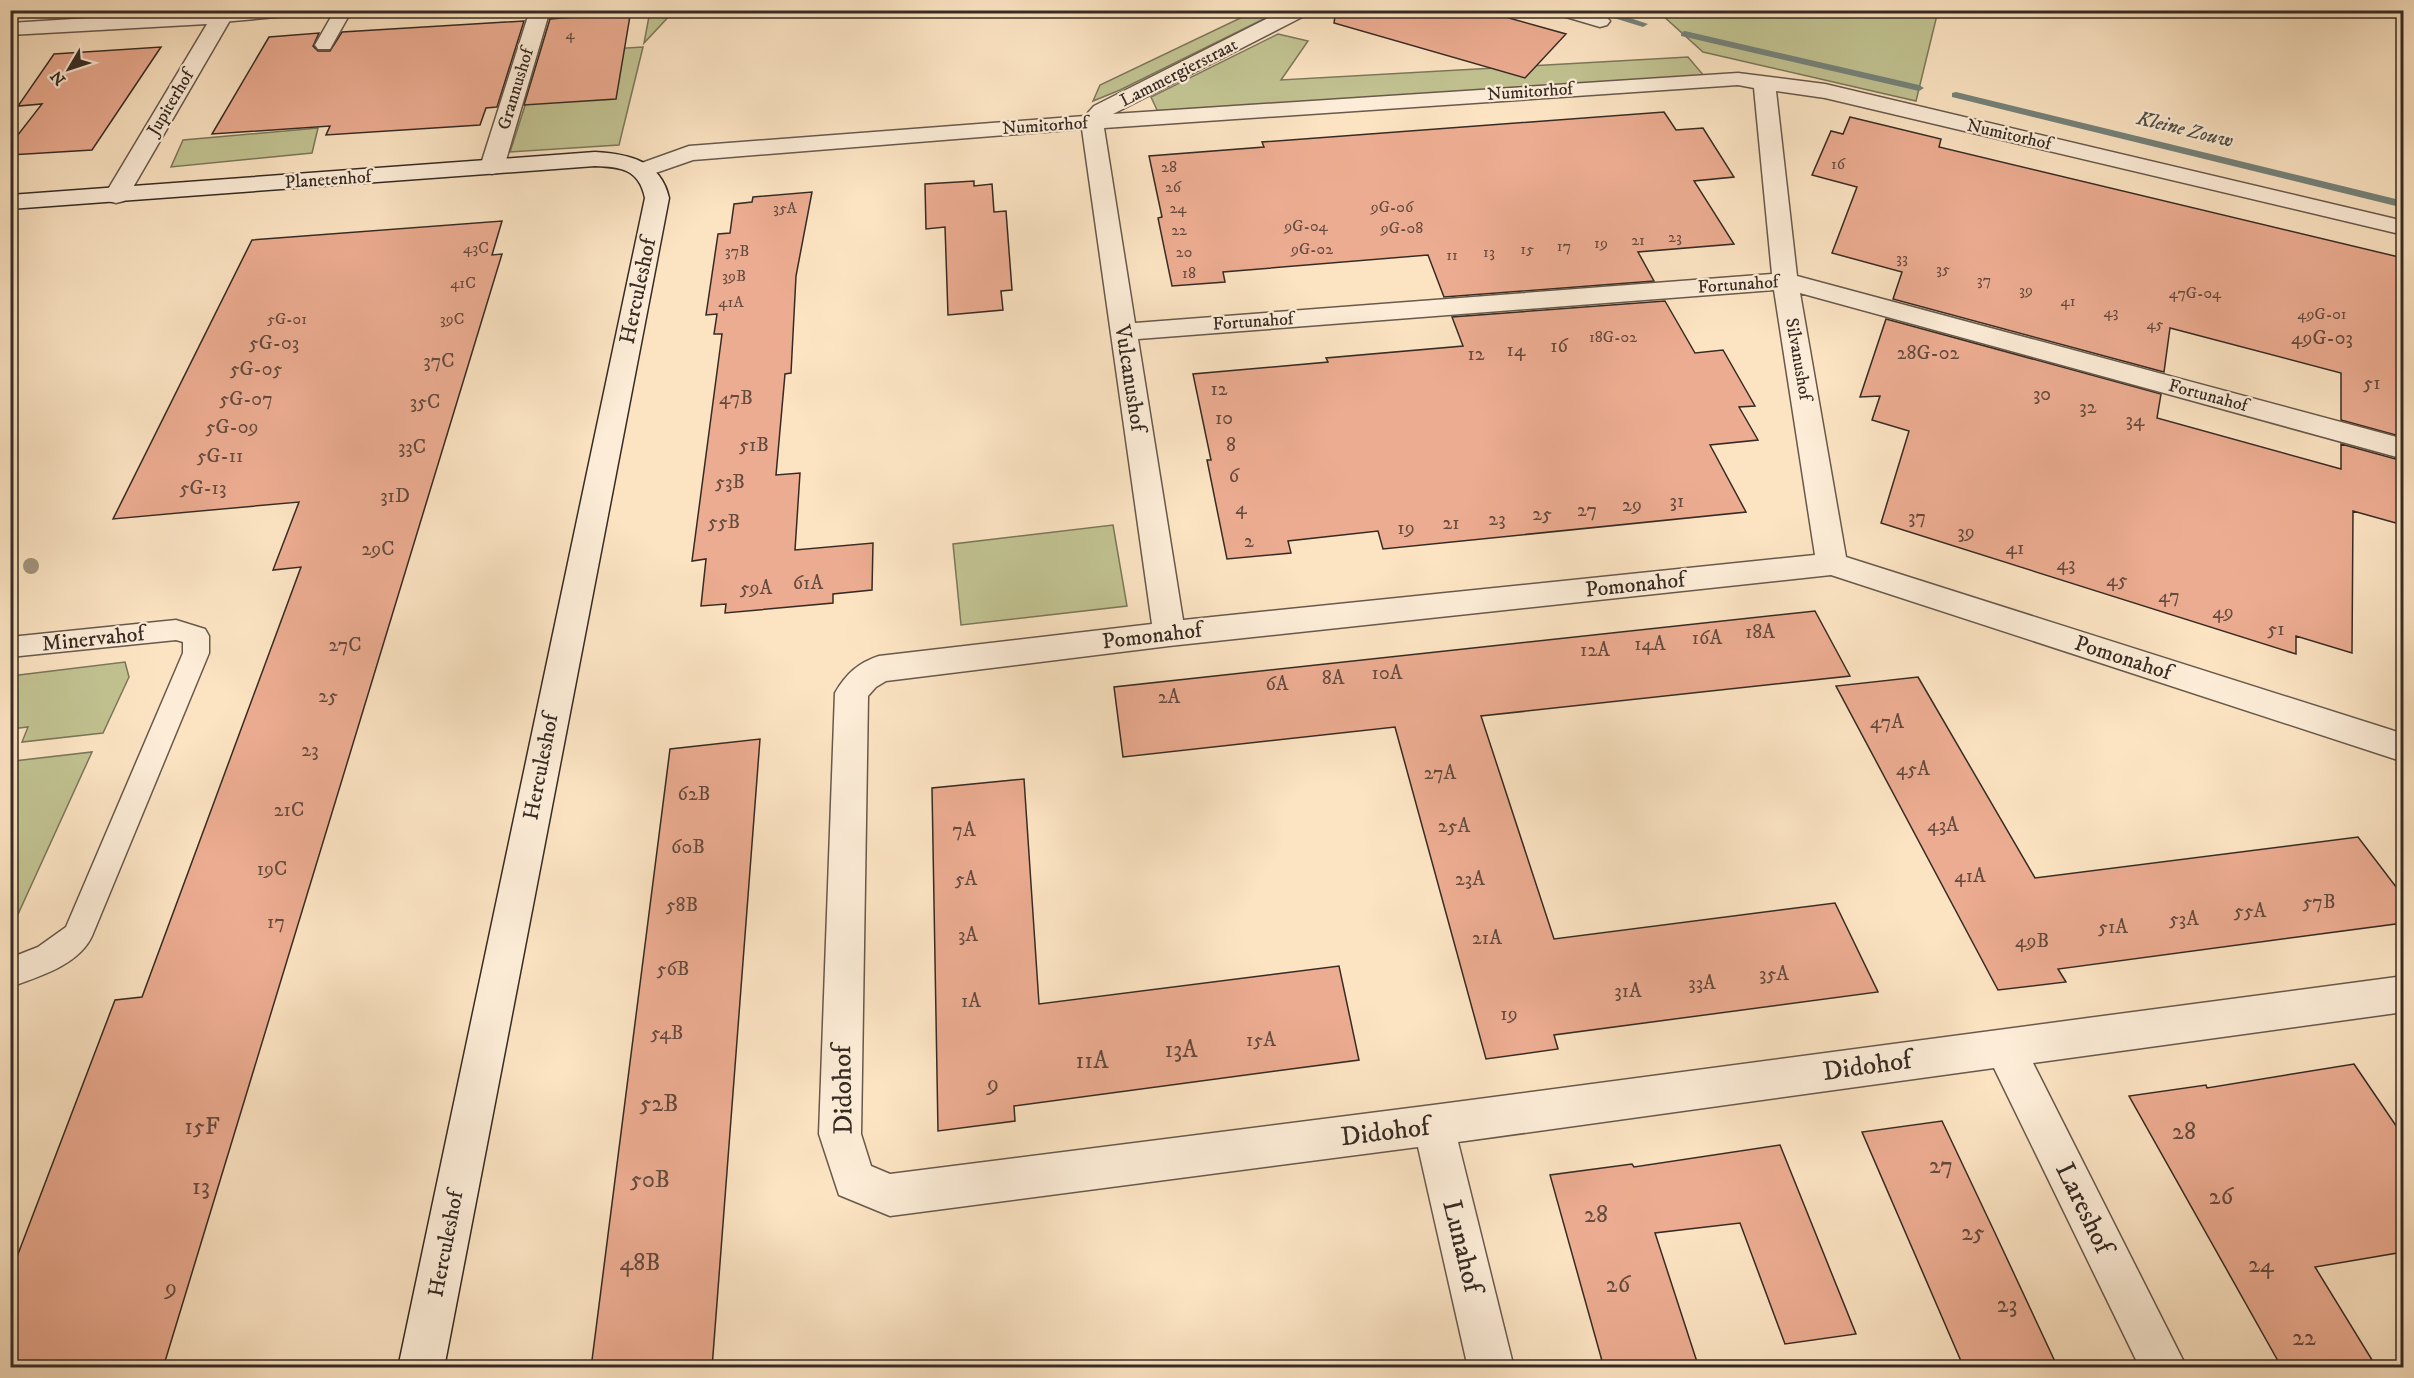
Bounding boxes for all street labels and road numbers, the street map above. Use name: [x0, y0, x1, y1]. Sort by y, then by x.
street label: Lammergierstraat: [1117, 34, 1242, 112]
street label: Grannushof: [493, 42, 540, 132]
street label: Jupiterhof: [142, 63, 201, 142]
street label: Numitorhof: [1486, 78, 1577, 106]
street label: Numitorhof: [1001, 112, 1092, 140]
street label: Numitorhof: [1965, 115, 2057, 156]
street label: Planetenhof: [284, 166, 375, 194]
street label: Herculeshof: [614, 232, 663, 346]
street label: Fortunahof: [1697, 271, 1783, 299]
street label: Fortunahof: [1212, 308, 1298, 336]
street label: Silvanushof: [1780, 316, 1817, 405]
street label: Vulcanushof: [1108, 322, 1152, 437]
street label: Fortunahof: [2166, 375, 2253, 418]
street label: Pomonahof: [1584, 566, 1690, 604]
street label: Pomonahof: [1101, 616, 1207, 656]
street label: Minervahof: [40, 620, 150, 658]
street label: Pomonahof: [2071, 630, 2179, 688]
street label: Herculeshof: [517, 708, 565, 822]
street label: Didohof: [825, 1041, 861, 1135]
street label: Didohof: [1820, 1042, 1918, 1089]
street label: Didohof: [1339, 1109, 1436, 1154]
street label: Lareshof: [2047, 1157, 2122, 1263]
street label: Herculeshof: [422, 1185, 470, 1299]
street label: Lunahof: [1434, 1196, 1491, 1300]

